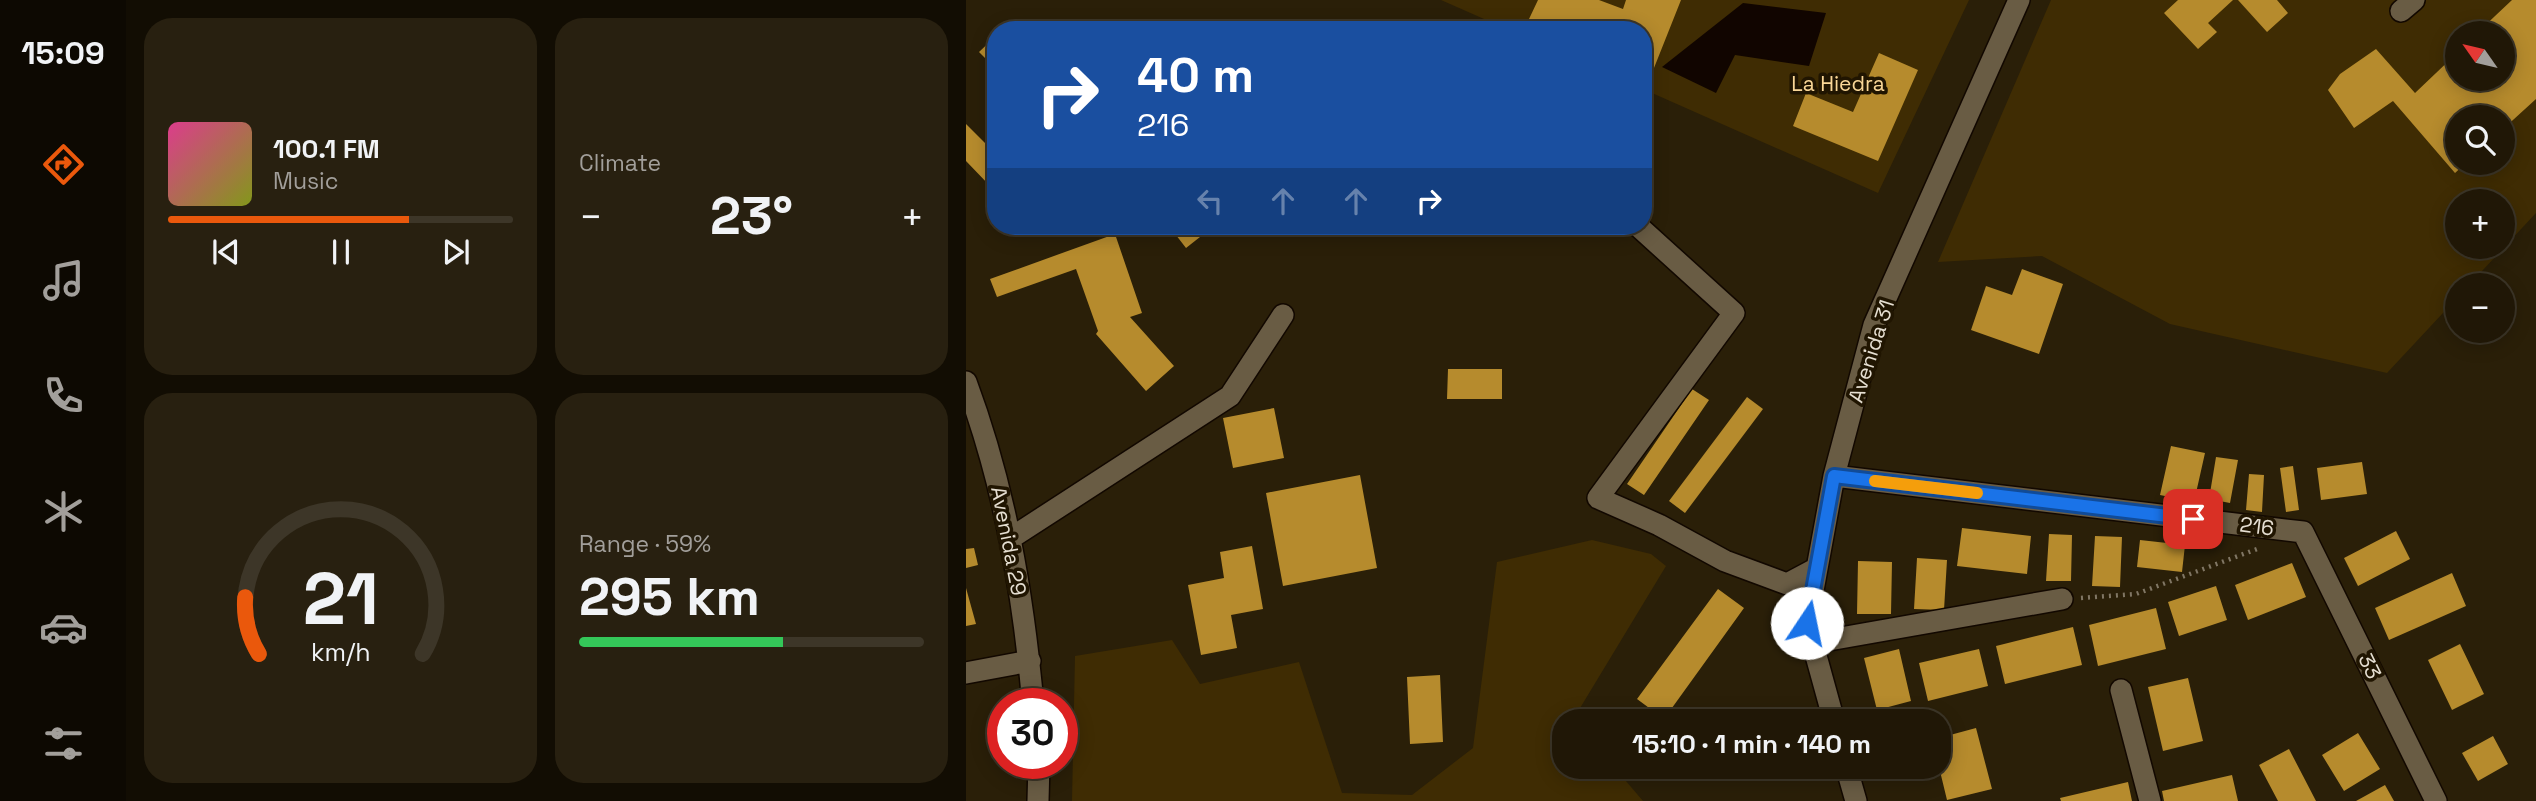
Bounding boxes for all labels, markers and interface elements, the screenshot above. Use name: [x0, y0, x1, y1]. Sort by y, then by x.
north arrow: [2445, 21, 2515, 91]
map controls: [2445, 21, 2515, 343]
text: 15:09: [21, 33, 105, 73]
text: 40 m: [1137, 44, 1254, 106]
icon: right: [1022, 49, 1113, 140]
park label: La Hiedra: [1791, 70, 1885, 97]
text: 216: [1137, 105, 1189, 145]
button: search: [2445, 105, 2515, 175]
text: 100.1 FM: [273, 132, 380, 166]
icon: directions: [39, 140, 88, 189]
text: Climate: [579, 148, 661, 178]
text: Music: [273, 166, 338, 196]
icon: left: [1191, 182, 1229, 220]
icon: ahead: [1264, 182, 1302, 220]
icon: ahead: [1337, 182, 1375, 220]
icon: right: [1410, 182, 1448, 220]
text: 23°: [710, 183, 793, 249]
button: +: [2445, 189, 2515, 259]
text: −: [579, 193, 603, 241]
text: +: [900, 193, 924, 241]
icon: previous: [207, 233, 245, 271]
icon: pause: [322, 233, 360, 271]
icon: next: [437, 233, 475, 271]
icon: music: [39, 256, 88, 305]
button: −: [2445, 273, 2515, 343]
street label: Avenida 31: [1842, 296, 1900, 406]
icon: phone: [39, 371, 88, 420]
street label: Avenida 29: [985, 484, 1033, 598]
icon: climate: [39, 487, 88, 536]
pin: [2163, 489, 2223, 549]
icon: arrive: [2174, 500, 2212, 538]
street label: 216: [2238, 511, 2276, 541]
text: Range · 59%: [579, 529, 711, 559]
text: 21: [302, 552, 379, 645]
text: 295 km: [579, 564, 760, 630]
position arrow: [1770, 586, 1844, 660]
icon: car: [39, 603, 88, 652]
text: km/h: [311, 636, 370, 668]
street label: 33: [2352, 649, 2388, 683]
speed limit sign: 30: [987, 688, 1078, 779]
icon: filters: [39, 719, 88, 768]
text: 15:10 · 1 min · 140 m: [1632, 727, 1871, 761]

